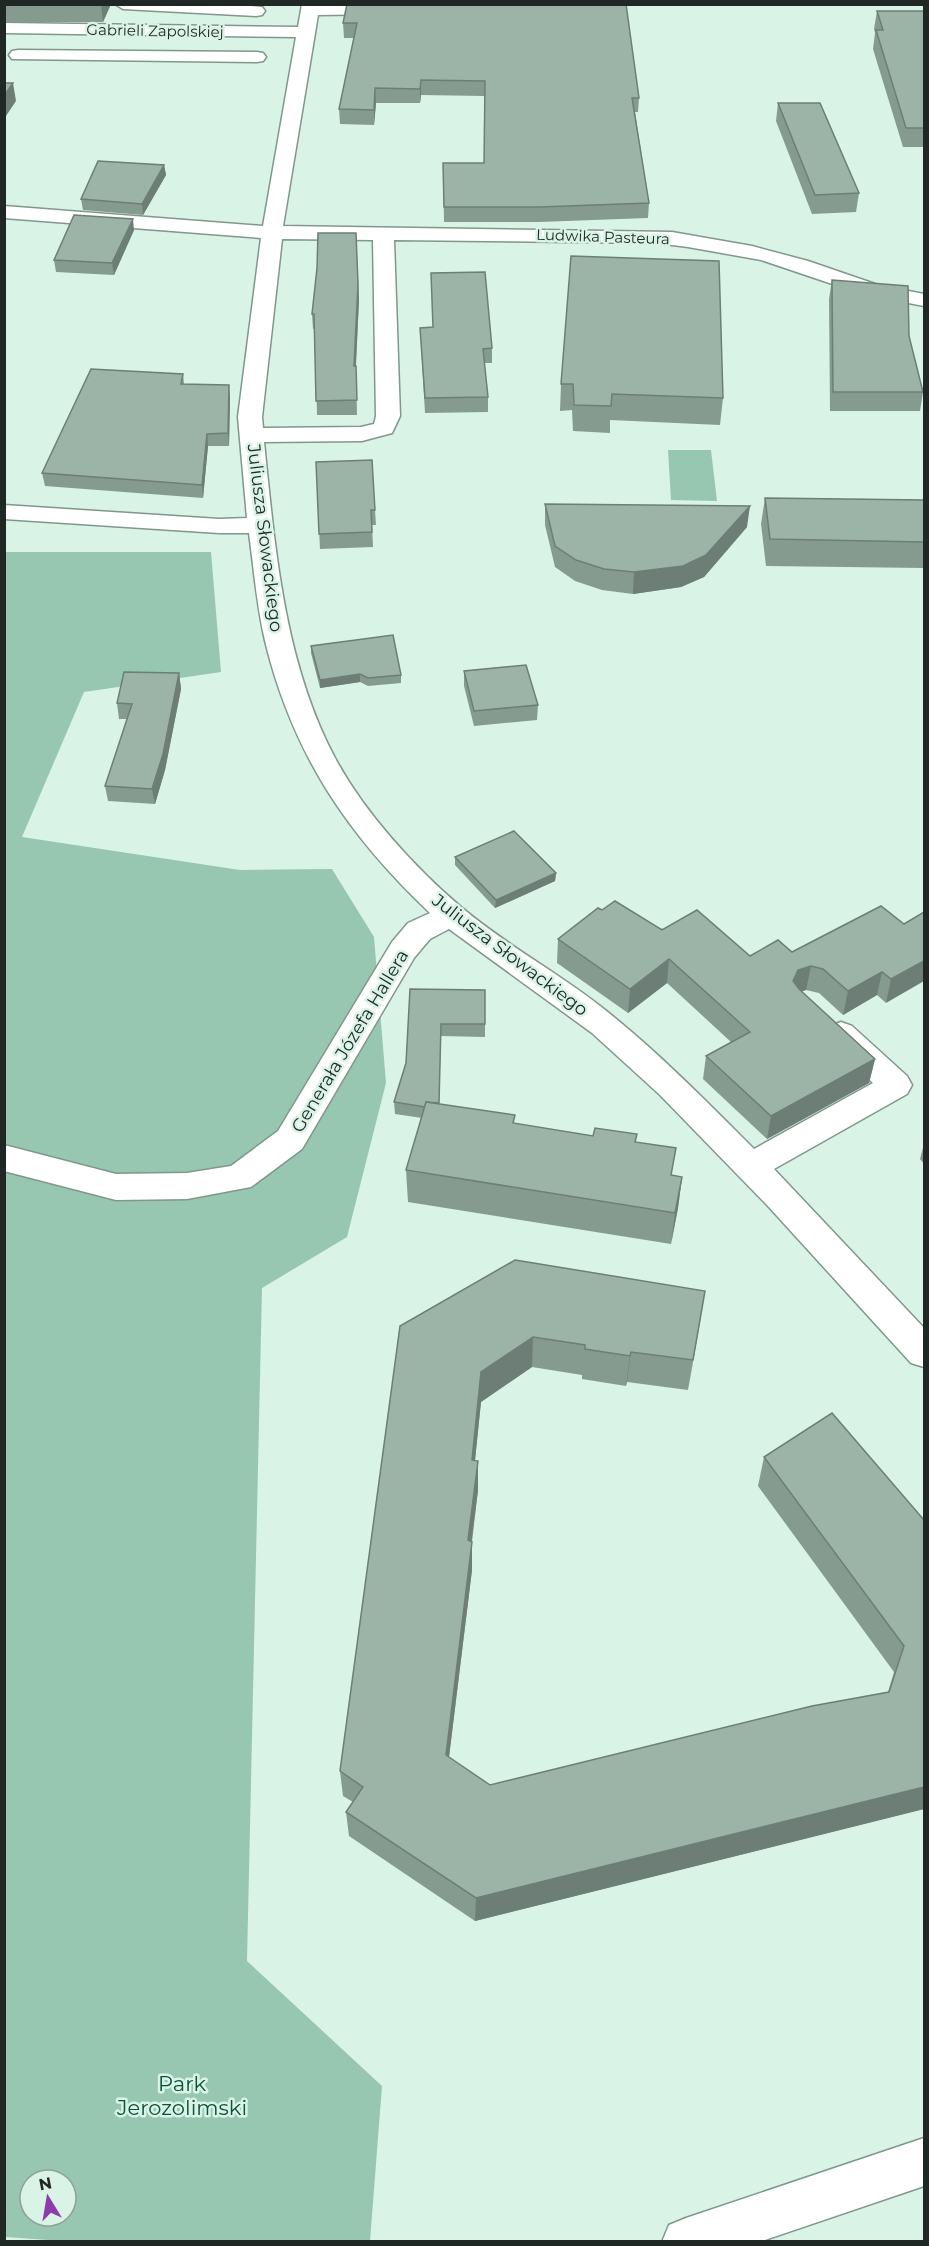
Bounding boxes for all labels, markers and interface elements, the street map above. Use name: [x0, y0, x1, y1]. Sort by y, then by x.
street label: Gabrieli Zapolskiej: [86, 20, 224, 41]
street label: Ludwika Pasteura: [536, 225, 670, 248]
street label: Juliusza Słowackiego: [242, 442, 287, 633]
street label: Juliusza Słowackiego: [427, 889, 592, 1021]
street label: Generała Józefa Hallera: [287, 946, 413, 1136]
park label: Park Jerozolimski: [116, 2071, 247, 2120]
north arrow: [18, 2168, 78, 2228]
text: N: [37, 2173, 53, 2194]

